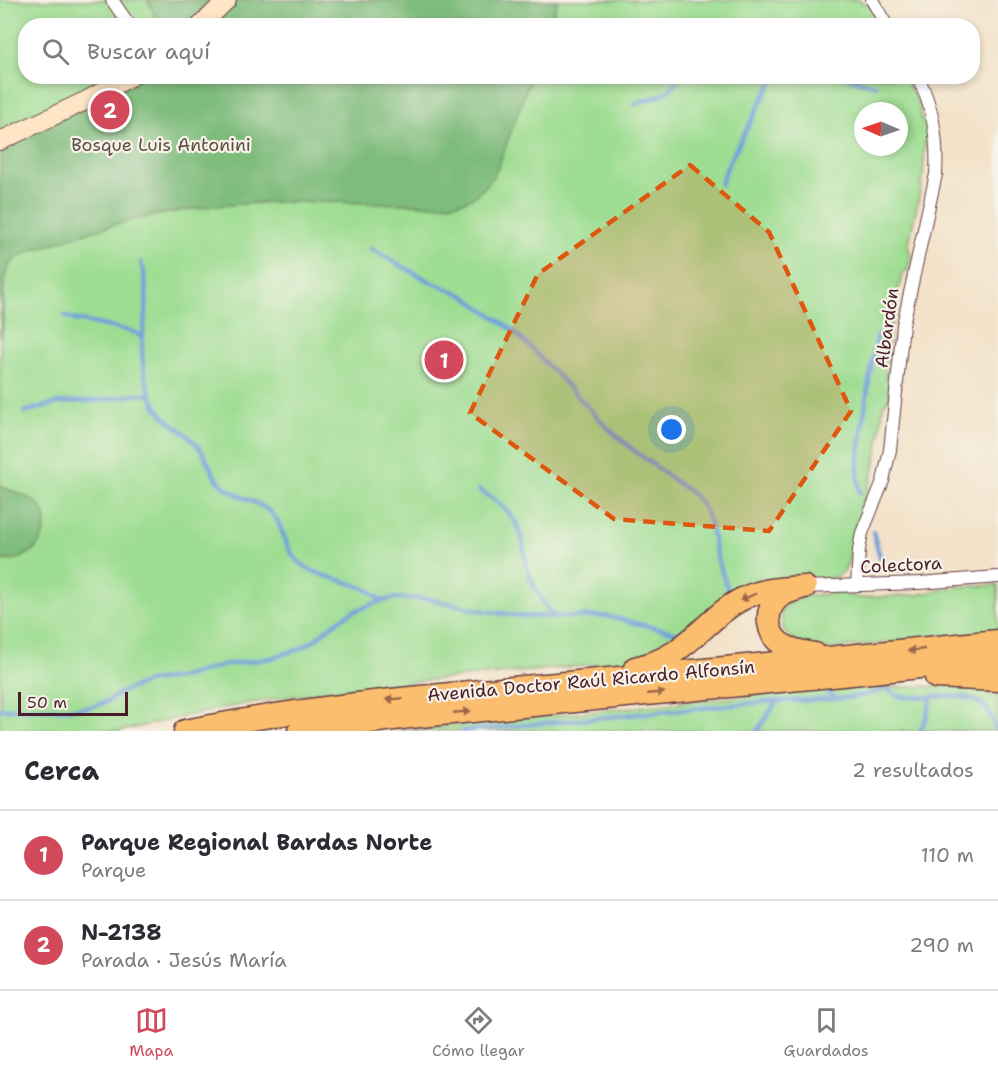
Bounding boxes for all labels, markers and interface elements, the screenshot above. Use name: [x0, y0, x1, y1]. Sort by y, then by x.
search box: [18, 18, 980, 84]
icon: search: [39, 35, 72, 68]
text: Buscar aquí: [87, 37, 210, 66]
pin: 2: [90, 88, 130, 132]
north arrow: [854, 102, 908, 156]
park label: Bosque Luis Antonini: [71, 133, 251, 157]
street label: Albardón: [869, 286, 905, 370]
pin: 1: [424, 338, 464, 382]
your location: [657, 415, 686, 444]
street label: Colectora: [859, 551, 943, 579]
one-way arrow: [740, 592, 757, 601]
one-way arrow: [906, 645, 925, 655]
street label: Avenida Doctor Raúl Ricardo Alfonsín: [426, 655, 756, 707]
one-way arrow: [646, 688, 665, 698]
scale bar: [18, 689, 128, 716]
text: 50 m: [27, 692, 67, 713]
one-way arrow: [384, 694, 403, 704]
one-way arrow: [452, 707, 471, 717]
text: Cerca: [24, 753, 99, 788]
text: 2 resultados: [852, 757, 974, 783]
text: Parque Regional Bardas Norte: [81, 828, 432, 857]
text: 1: [39, 842, 48, 868]
text: 110 m: [920, 842, 974, 868]
text: Parque: [81, 857, 146, 883]
text: N-2138: [81, 918, 162, 947]
text: 2: [37, 932, 51, 958]
text: 290 m: [909, 932, 974, 958]
text: Parada · Jesús María: [81, 947, 287, 973]
tab: Mapa: [129, 1004, 173, 1061]
tab: Cómo llegar: [432, 1004, 525, 1061]
tab: Guardados: [784, 1004, 869, 1061]

